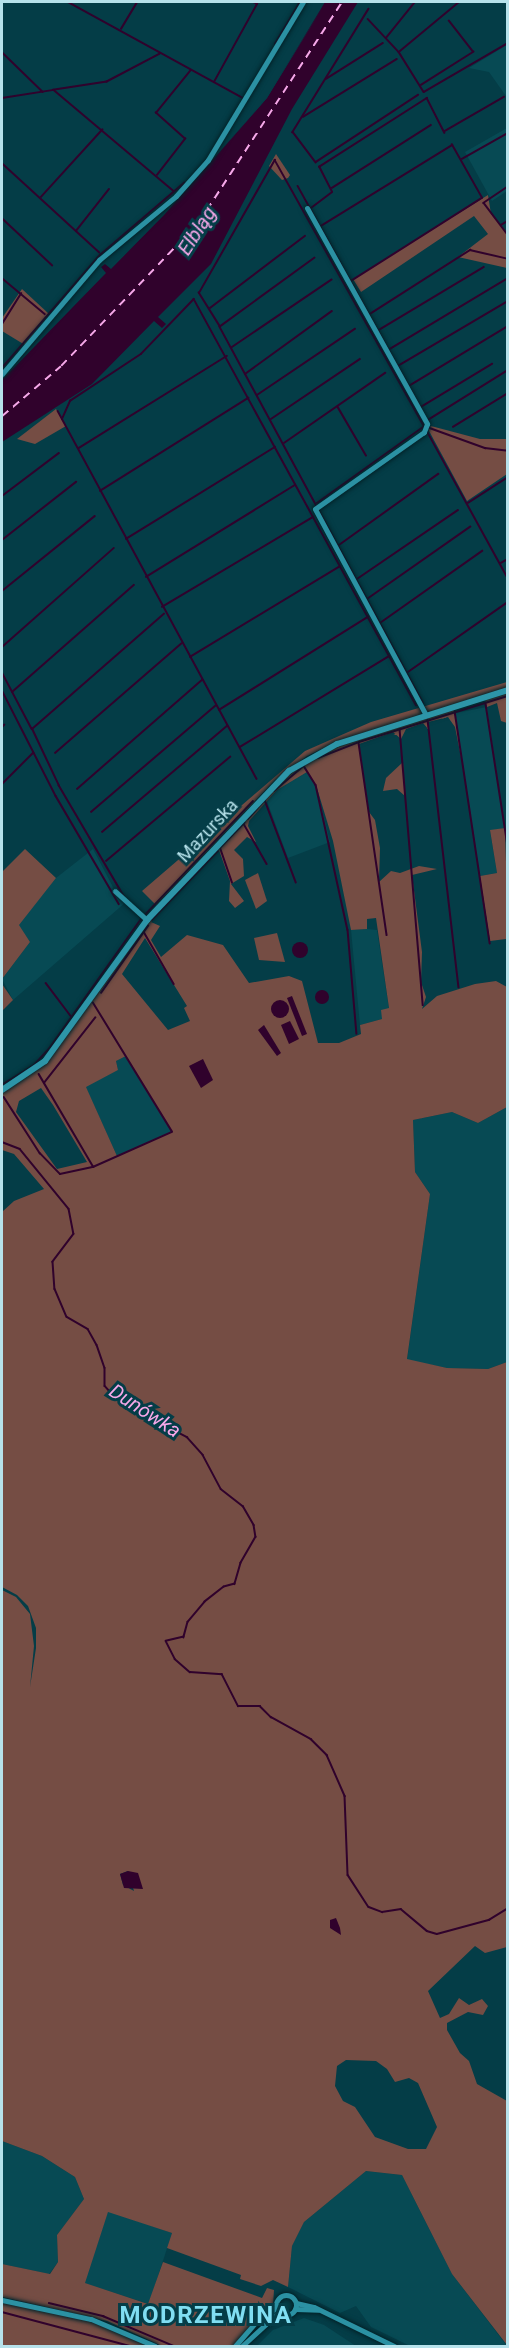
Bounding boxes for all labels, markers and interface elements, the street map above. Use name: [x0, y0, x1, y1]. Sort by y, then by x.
water label: Elbląg: [173, 202, 221, 260]
street label: Mazurska: [173, 795, 243, 867]
water label: Dunówka: [105, 1379, 185, 1443]
district label: MODRZEWINA: [120, 2302, 292, 2330]

